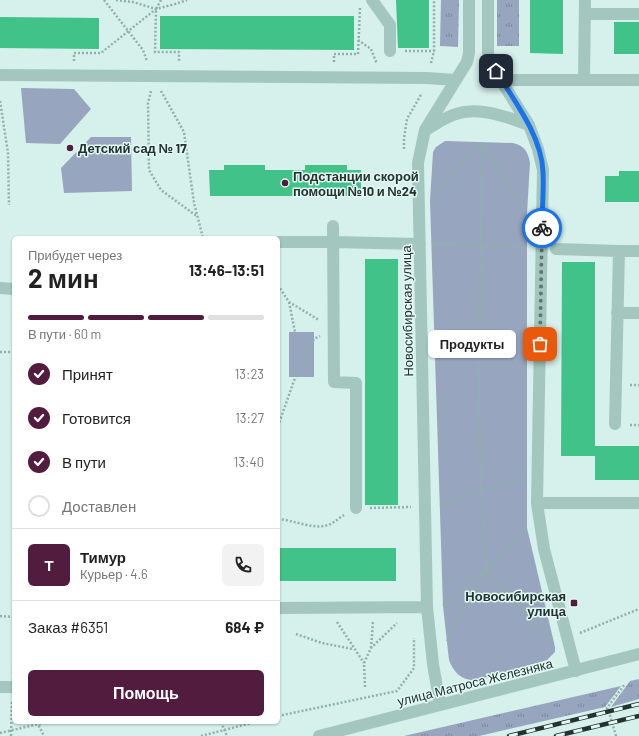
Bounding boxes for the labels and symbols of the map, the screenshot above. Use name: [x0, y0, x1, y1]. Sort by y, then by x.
pin: [479, 54, 513, 88]
place label: Детский сад № 17: [78, 140, 187, 156]
marker: Детский сад № 17: [65, 143, 75, 153]
place label: Подстанции скорой помощи №10 и №24: [293, 168, 419, 199]
marker: Подстанции скорой помощи №10 и №24: [280, 178, 290, 188]
courier: [522, 208, 562, 248]
street label: Новосибирская улица: [398, 244, 416, 377]
pin: [523, 327, 557, 361]
callout: Продукты: [428, 330, 516, 358]
place label: Новосибирская улица: [465, 588, 567, 619]
marker: Новосибирская улица: [569, 598, 579, 608]
street label: улица Матроса Железняка: [396, 655, 555, 709]

